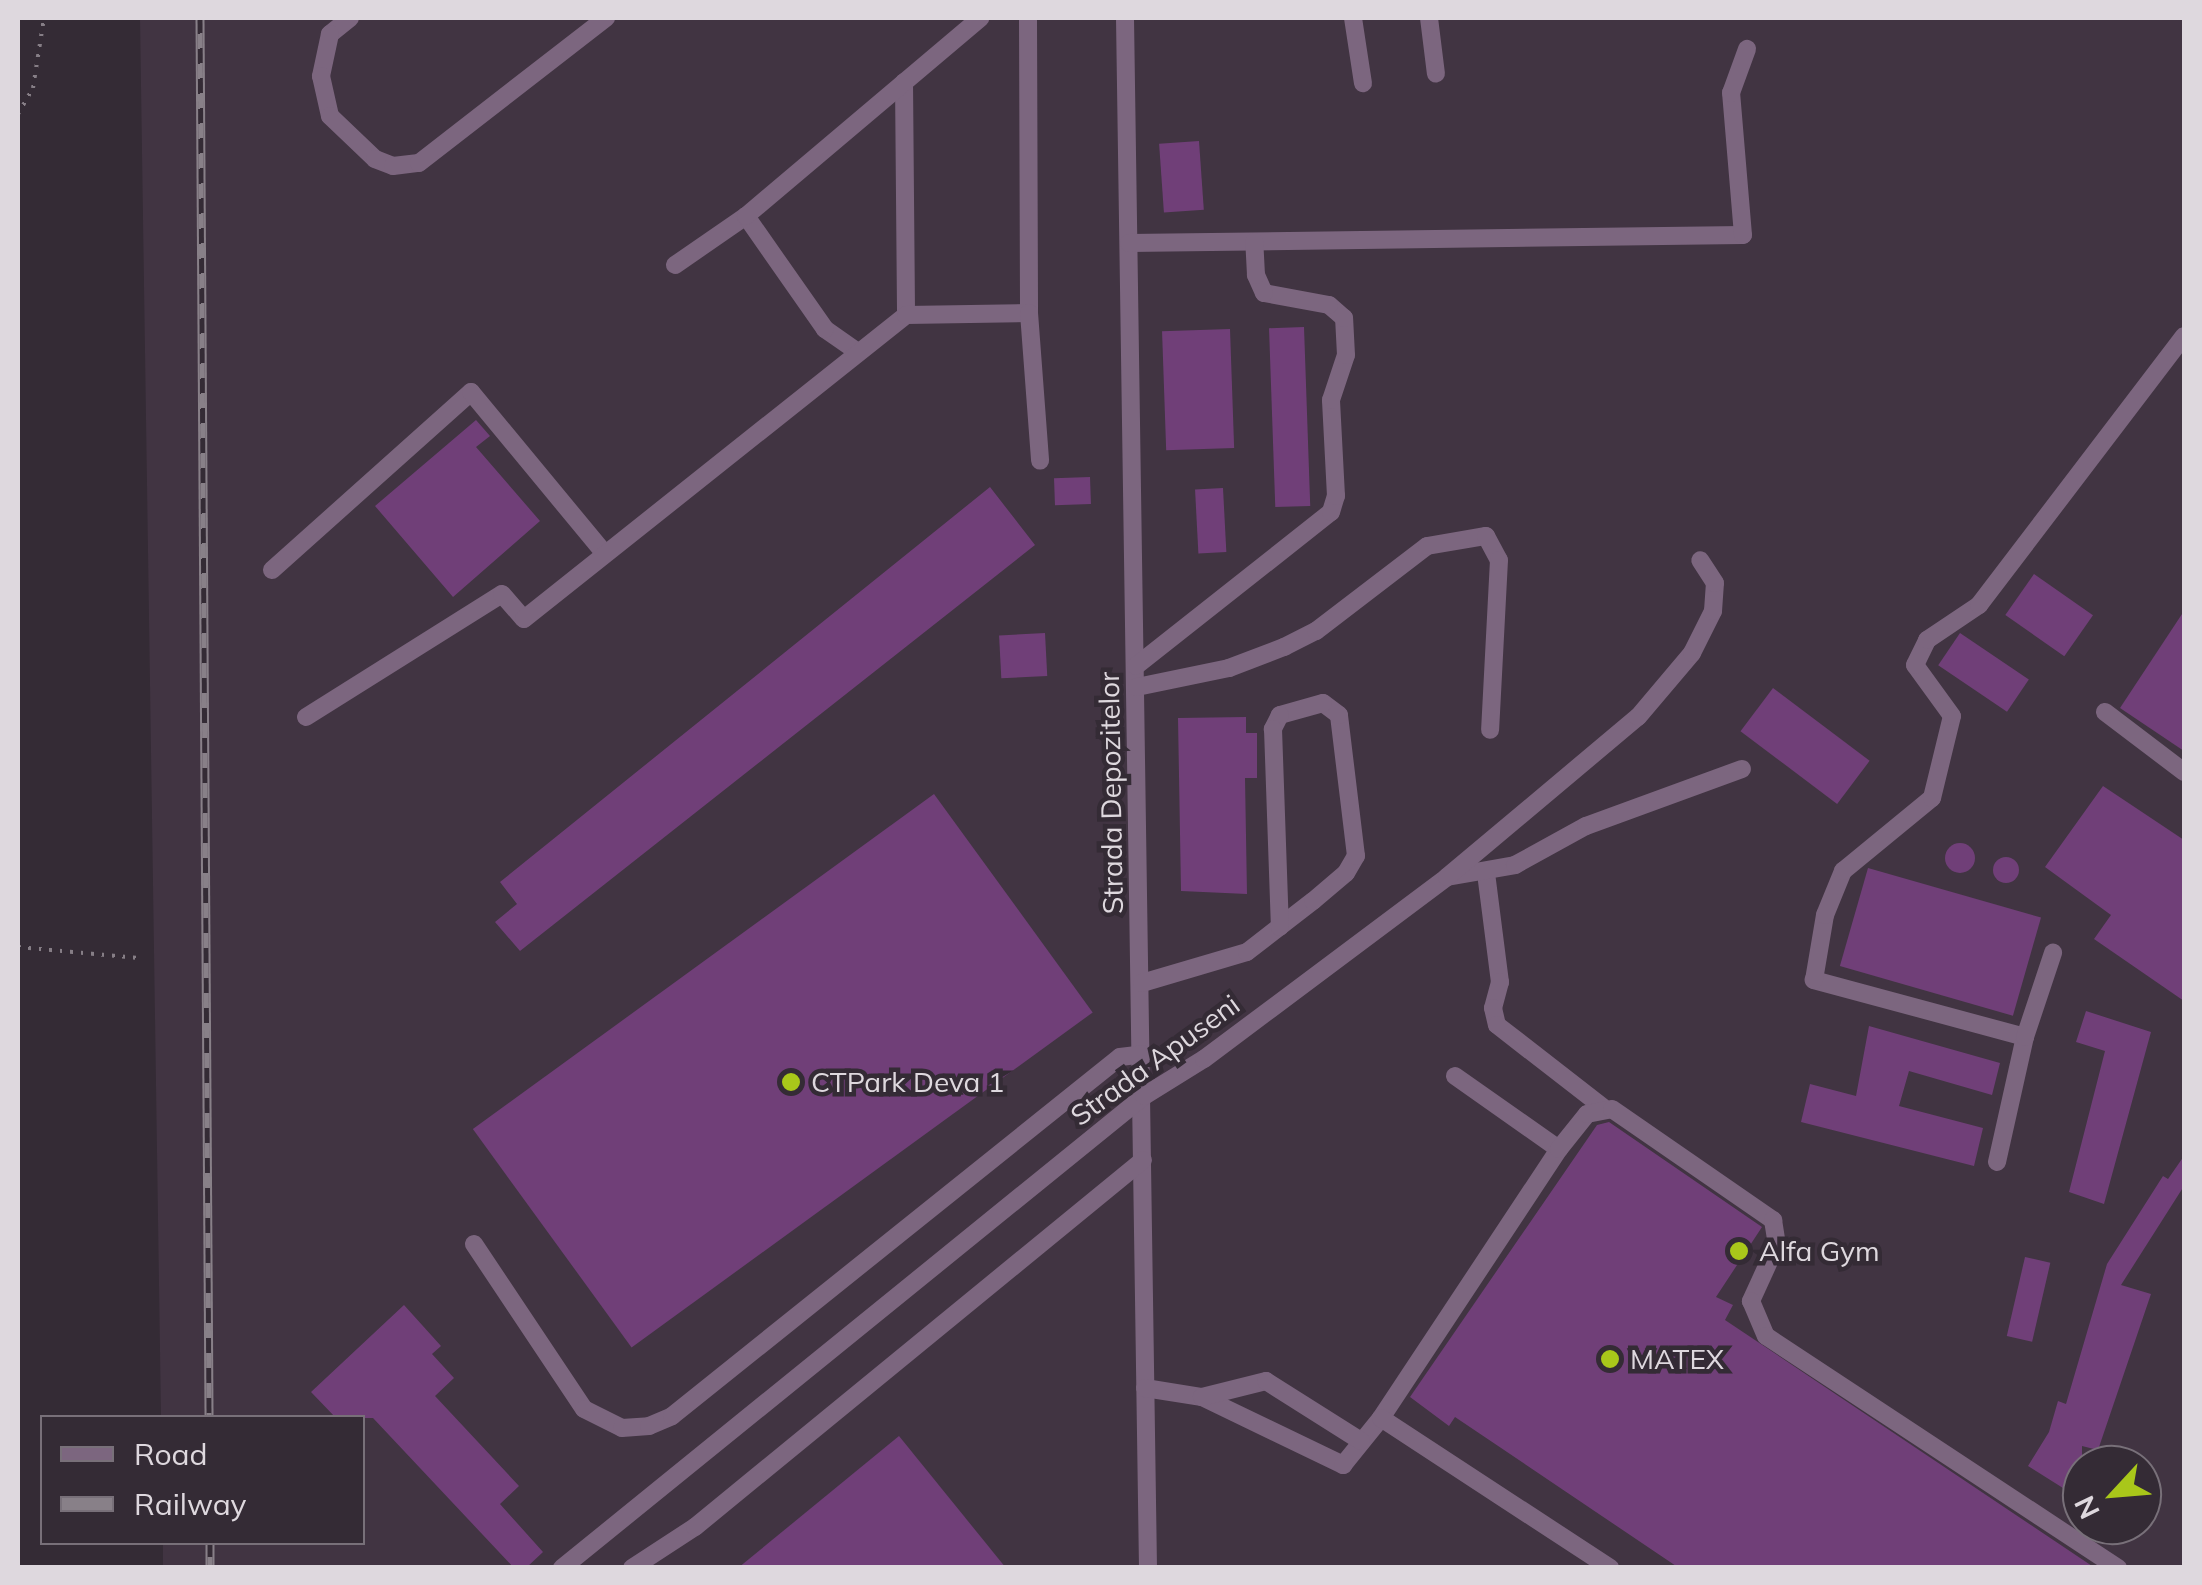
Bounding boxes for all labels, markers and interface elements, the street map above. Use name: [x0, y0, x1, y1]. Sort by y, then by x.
street label: Strada Depozitelor: [1092, 671, 1130, 915]
street label: Strada Apuseni: [1064, 987, 1246, 1133]
place label: CTPark Deva 1: [811, 1065, 1004, 1099]
marker: CTPark Deva 1: [780, 1071, 802, 1093]
place label: Alfa Gym: [1759, 1234, 1880, 1268]
marker: Alfa Gym: [1728, 1240, 1750, 1262]
place label: MATEX: [1630, 1342, 1724, 1376]
marker: MATEX: [1599, 1348, 1621, 1370]
legend: [40, 1415, 365, 1545]
text: Road: [134, 1435, 208, 1473]
north arrow: [2062, 1445, 2162, 1545]
text: Railway: [134, 1485, 247, 1523]
text: N: [2066, 1490, 2107, 1525]

